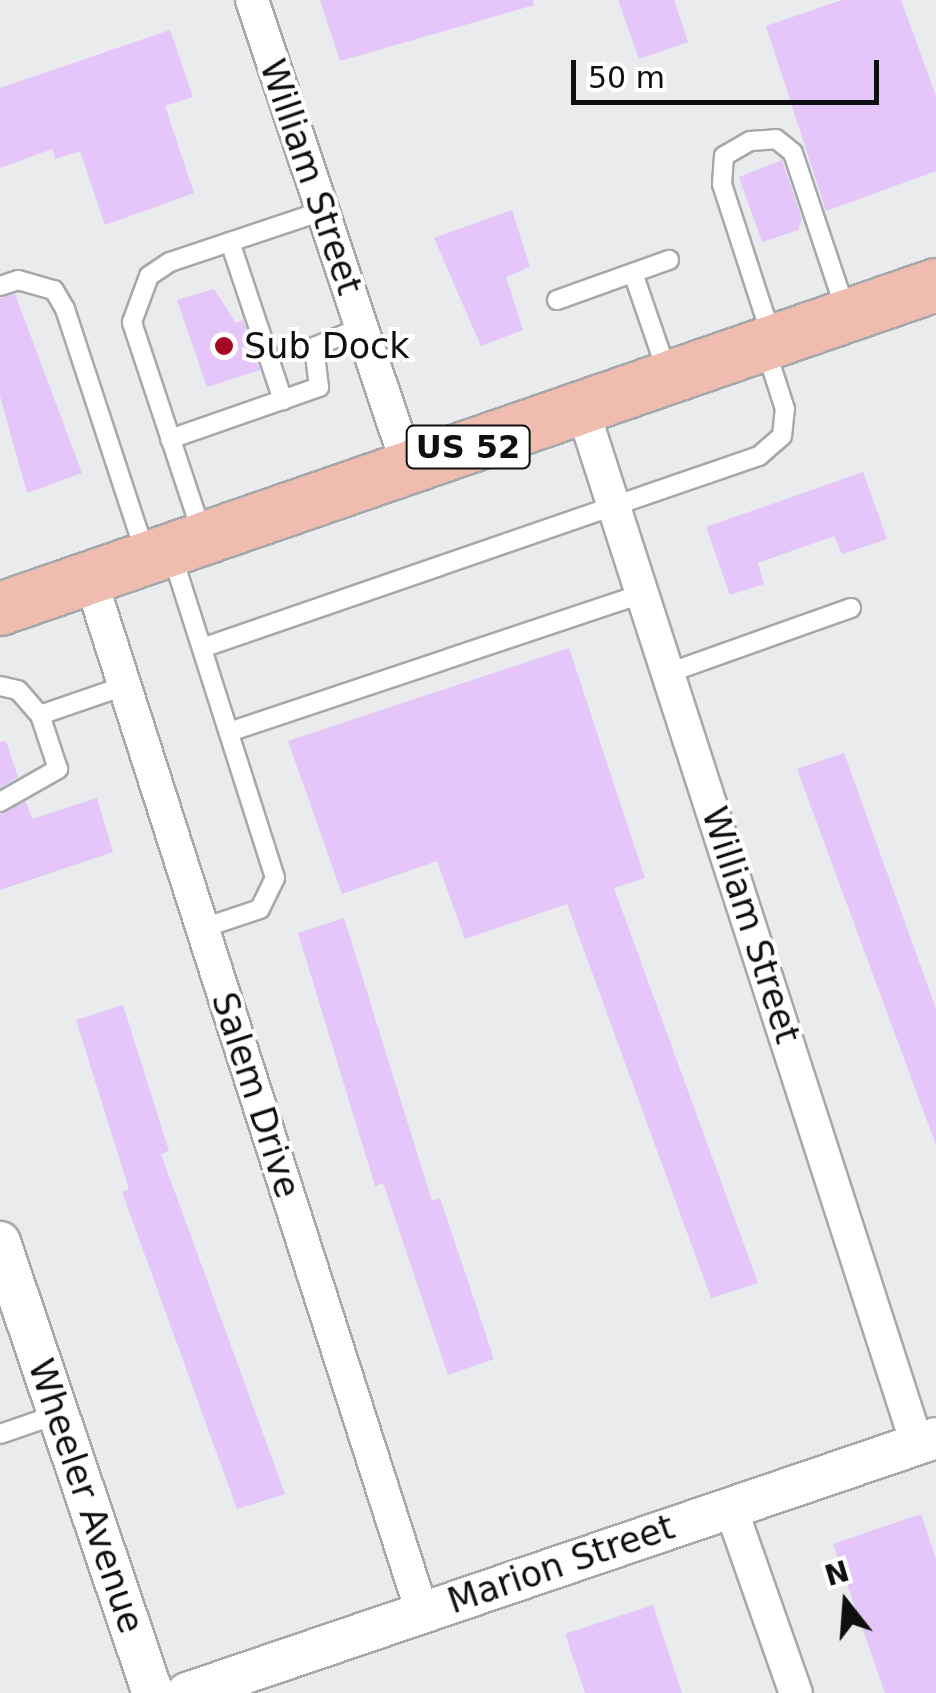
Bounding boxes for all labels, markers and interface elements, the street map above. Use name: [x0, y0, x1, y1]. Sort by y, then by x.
scale bar: [576, 40, 884, 102]
street label: William Street: [251, 54, 371, 300]
text: 50 m: [588, 60, 665, 95]
place label: Sub Dock: [244, 325, 410, 367]
marker: Sub Dock: [213, 335, 235, 357]
road number: US 52: [406, 420, 530, 474]
street label: William Street: [693, 802, 809, 1048]
street label: Salem Drive: [203, 987, 309, 1203]
street label: Wheeler Avenue: [19, 1354, 153, 1638]
street label: Marion Street: [442, 1506, 680, 1622]
north arrow: [796, 1553, 896, 1653]
text: N: [821, 1555, 853, 1593]

